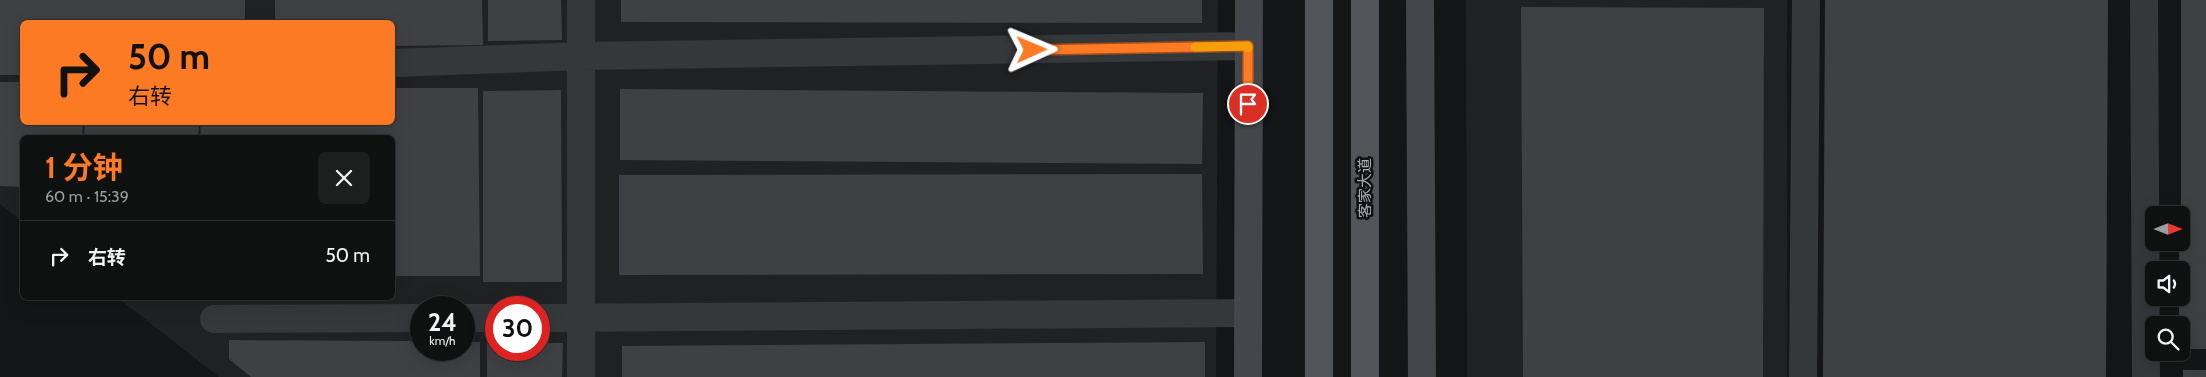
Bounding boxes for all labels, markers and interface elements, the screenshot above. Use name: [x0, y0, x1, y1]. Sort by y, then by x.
position arrow: [1005, 23, 1057, 75]
text: 50 m: [128, 35, 210, 78]
icon: right: [45, 40, 110, 105]
text: 右转: [128, 83, 172, 110]
pin: [1227, 83, 1269, 125]
icon: arrive: [1234, 90, 1262, 118]
text: 1 分钟: [45, 149, 123, 186]
button: close: [318, 152, 370, 204]
street label: 客家大道: [1356, 158, 1374, 218]
text: 60 m · 15:39: [45, 187, 129, 206]
north arrow: [2145, 206, 2190, 251]
map controls: [2145, 206, 2190, 361]
icon: right: [45, 242, 73, 270]
text: 50 m: [326, 244, 370, 267]
text: 右转: [88, 246, 126, 269]
button: sound: [2145, 261, 2190, 306]
speed limit sign: 30: [485, 296, 550, 361]
text: 24: [428, 307, 457, 337]
button: search: [2145, 316, 2190, 361]
text: km/h: [429, 333, 456, 348]

